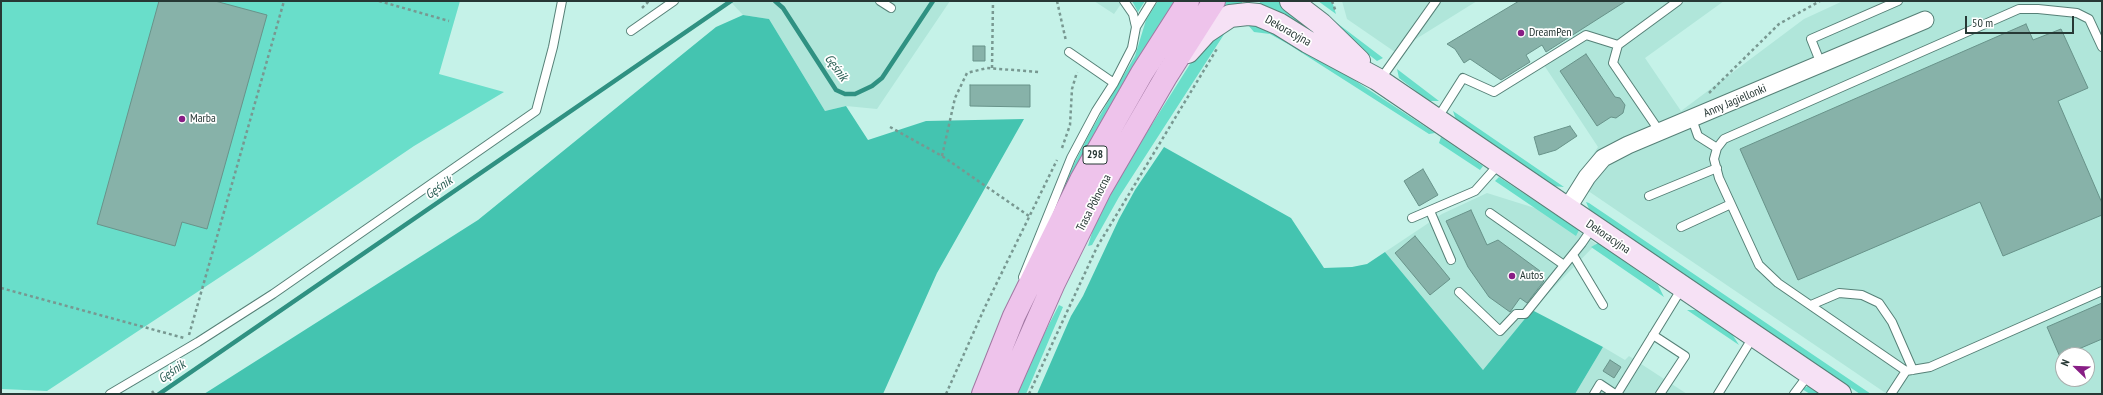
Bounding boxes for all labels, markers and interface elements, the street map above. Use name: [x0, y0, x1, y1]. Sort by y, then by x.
scale bar: [1967, 8, 2076, 34]
street label: Dekoracyjna: [1262, 12, 1314, 50]
text: 50 m: [1972, 15, 1993, 30]
place label: DreamPen: [1529, 26, 1571, 40]
marker: DreamPen: [1516, 28, 1526, 38]
water label: Gęśnik: [821, 51, 851, 85]
street label: Anny Jagiellonki: [1701, 81, 1769, 121]
place label: Marba: [190, 112, 216, 126]
marker: Marba: [177, 114, 187, 124]
road number: 298: [1083, 146, 1107, 164]
street label: Trasa Północna: [1074, 172, 1114, 234]
water label: Gęśnik: [422, 173, 456, 203]
street label: Dekoracyjna: [1583, 217, 1633, 257]
place label: Autos: [1520, 269, 1543, 283]
marker: Autos: [1507, 271, 1517, 281]
north arrow: [2055, 347, 2095, 387]
water label: Gęśnik: [155, 357, 189, 387]
text: N: [2057, 357, 2072, 368]

